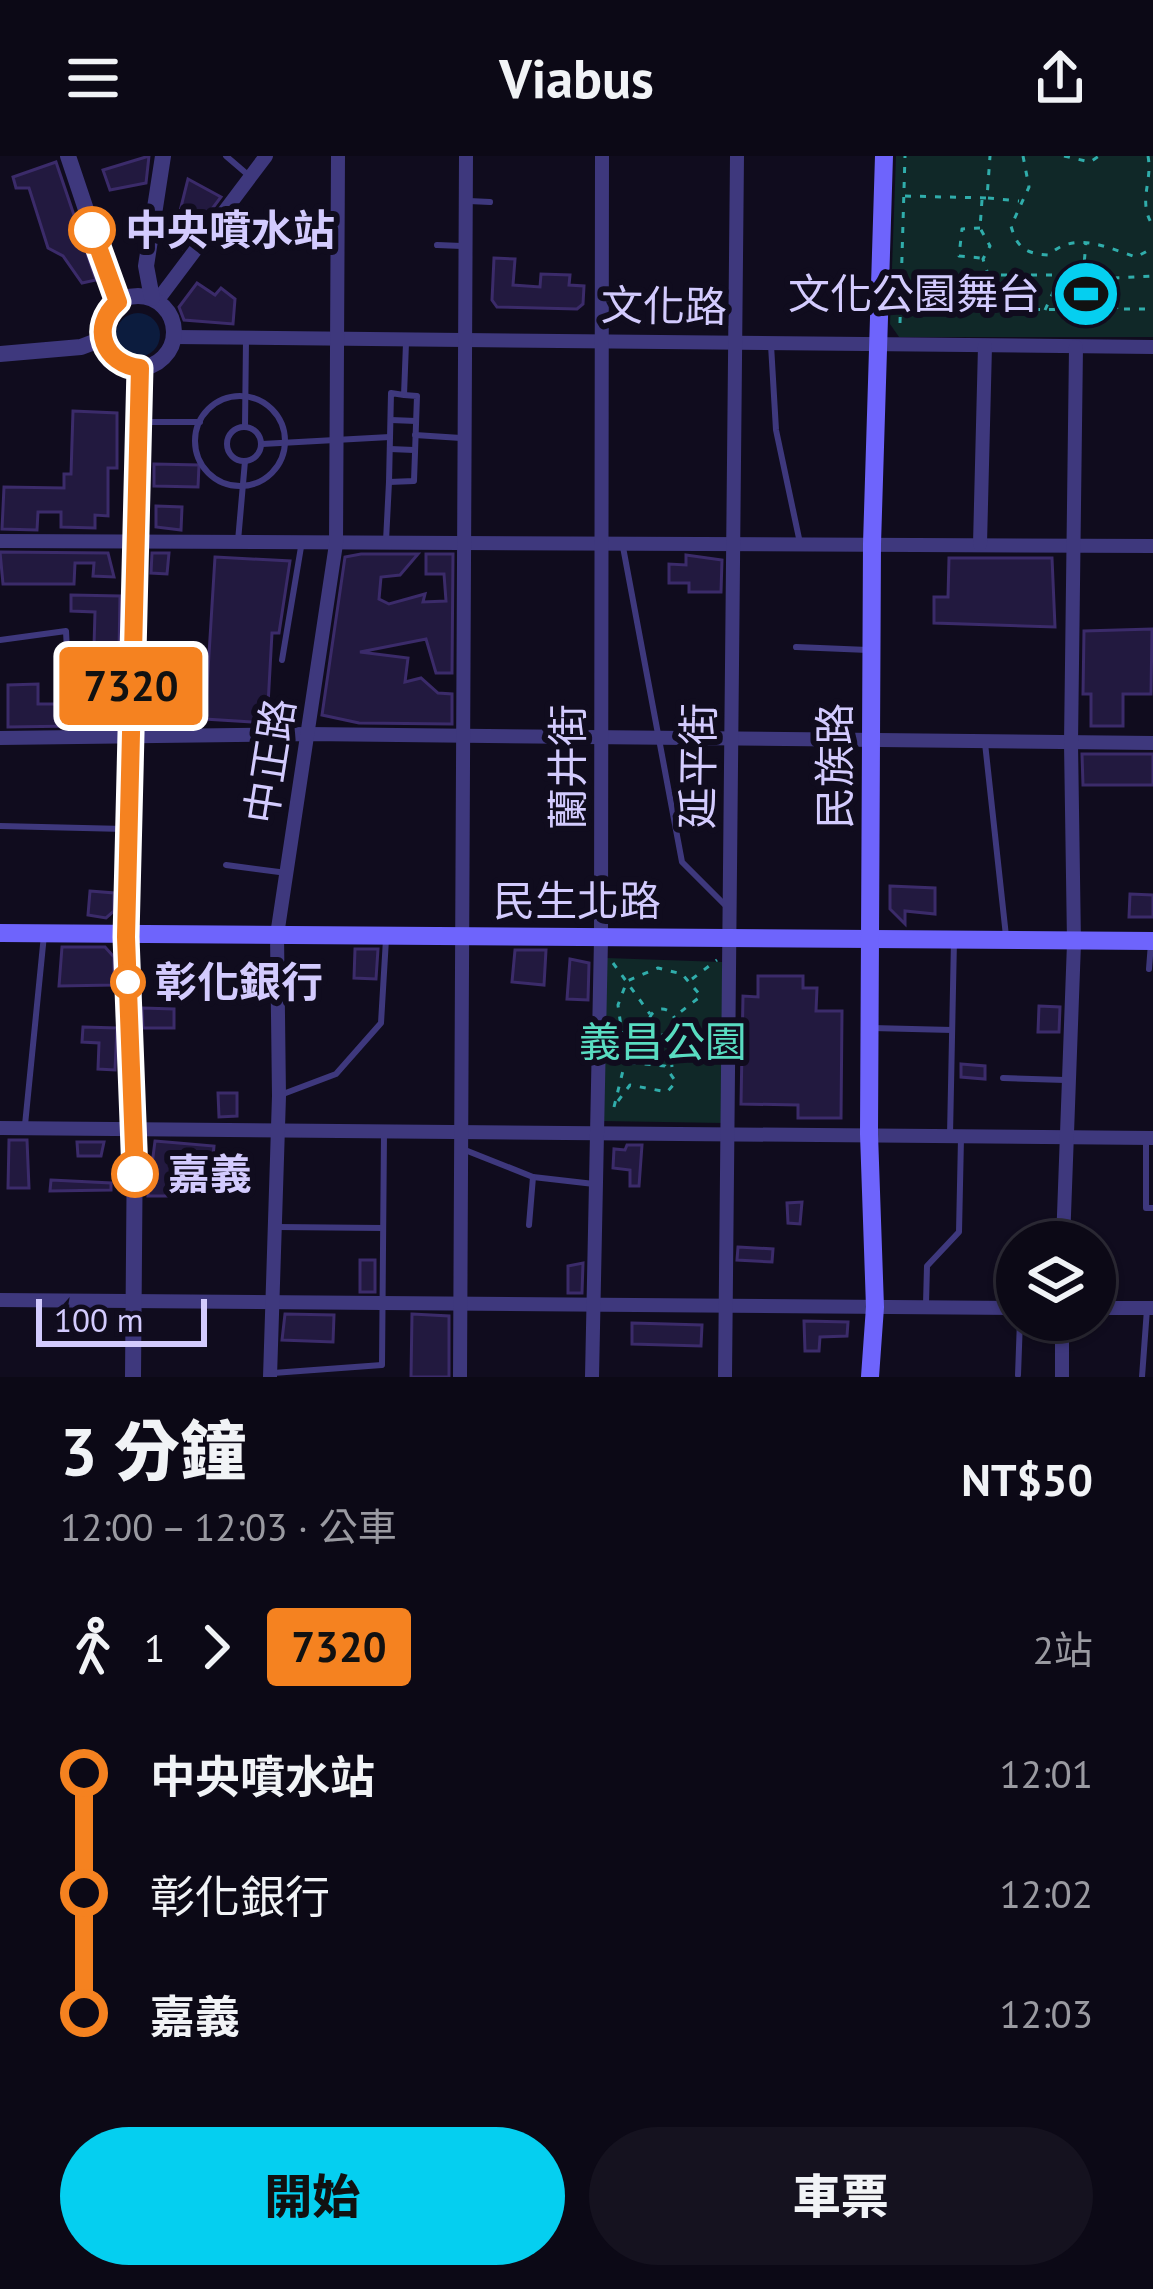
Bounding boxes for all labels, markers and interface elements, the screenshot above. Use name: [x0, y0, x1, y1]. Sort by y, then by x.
text: Viabus: [499, 43, 654, 113]
icon: menu: [60, 45, 126, 111]
icon: share: [1027, 45, 1093, 111]
place label: 中央噴水站: [125, 202, 335, 257]
marker: 中央噴水站: [70, 208, 114, 252]
sports icon: 文化公園舞台: [1051, 259, 1121, 329]
place label: 文化公園舞台: [788, 266, 1040, 321]
street label: 文化路: [601, 277, 727, 334]
line badge: 7320: [47, 647, 215, 725]
text: 7320: [83, 658, 179, 713]
street label: 中正路: [232, 694, 307, 827]
street label: 延平街: [669, 703, 726, 829]
street label: 民族路: [807, 703, 862, 829]
street label: 蘭井街: [540, 704, 595, 830]
street label: 民生北路: [493, 873, 661, 928]
place label: 彰化銀行: [155, 954, 323, 1009]
marker: 彰化銀行: [112, 966, 144, 998]
park label: 義昌公園: [579, 1014, 747, 1069]
place label: 嘉義: [168, 1146, 252, 1201]
marker: 嘉義: [113, 1152, 157, 1196]
map controls: [996, 1221, 1116, 1341]
button: layers: [996, 1221, 1116, 1341]
scale bar: [36, 1293, 207, 1346]
text: 100 m: [54, 1298, 144, 1341]
text: 3 分鐘: [60, 1408, 246, 1493]
text: NT$50: [961, 1450, 1093, 1508]
text: 12:00 – 12:03 · 公車: [60, 1501, 397, 1552]
icon: walk: [60, 1614, 126, 1680]
icon: forward: [183, 1614, 249, 1680]
text: 7320: [291, 1619, 387, 1674]
text: 1: [144, 1622, 165, 1673]
text: 2站: [1033, 1624, 1093, 1675]
text: 中央噴水站: [150, 1747, 375, 1805]
text: 12:01: [999, 1748, 1093, 1799]
text: 彰化銀行: [150, 1867, 330, 1925]
text: 12:02: [999, 1868, 1093, 1919]
text: 嘉義: [150, 1987, 240, 2045]
text: 12:03: [999, 1988, 1093, 2039]
button: 開始: [60, 2127, 565, 2265]
button: 車票: [589, 2127, 1093, 2265]

